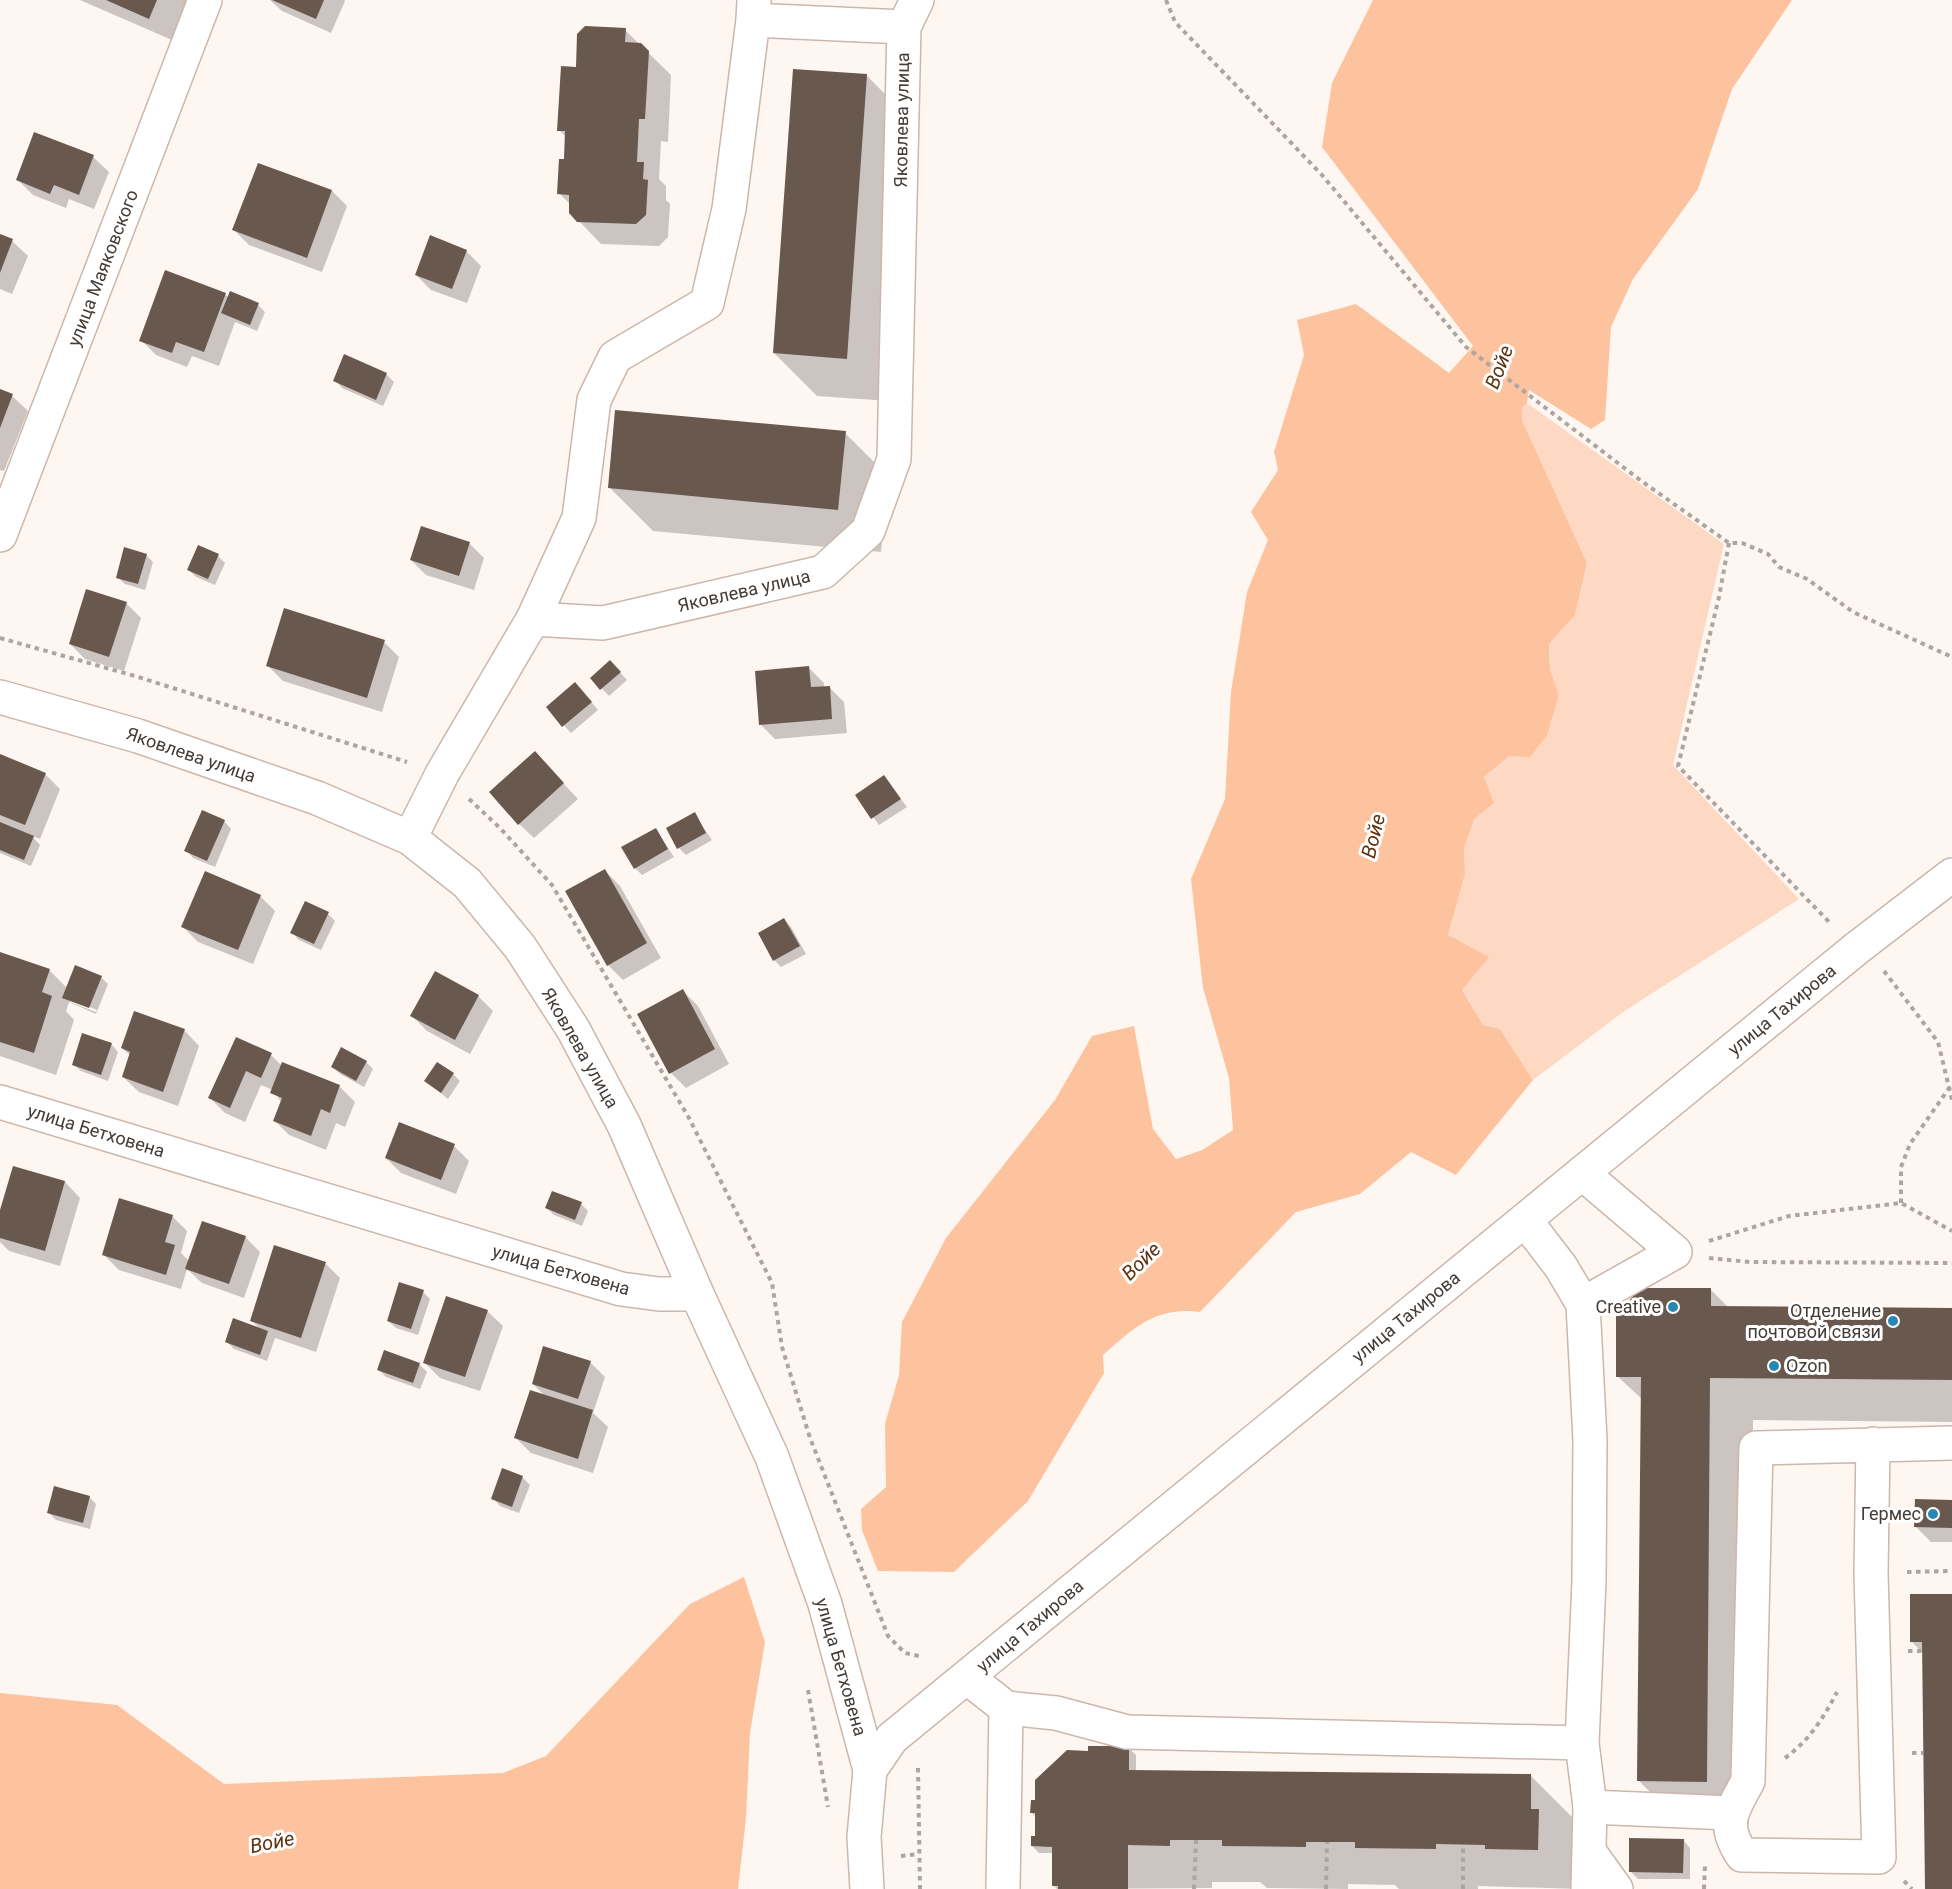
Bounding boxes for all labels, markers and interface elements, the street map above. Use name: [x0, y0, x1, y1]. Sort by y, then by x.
street label: Яковлева улица: [890, 52, 913, 188]
street label: улица Маяковского: [63, 186, 142, 349]
water label: Войе: [1480, 342, 1518, 392]
street label: Яковлева улица: [676, 565, 812, 616]
street label: Яковлева улица: [124, 723, 259, 787]
water label: Войе: [1356, 811, 1390, 861]
street label: улица Тахирова: [1723, 960, 1840, 1060]
street label: Яковлева улица: [537, 984, 623, 1112]
street label: улица Бетховена: [25, 1100, 167, 1161]
water label: Войе: [1117, 1237, 1165, 1285]
street label: улица Бетховена: [490, 1240, 632, 1299]
street label: улица Тахирова: [1347, 1267, 1464, 1367]
place label: Creative: [1596, 1296, 1661, 1317]
marker: Creative: [1666, 1300, 1680, 1314]
place label: Отделение почтовой связи: [1747, 1300, 1881, 1342]
marker: Отделение почтовой связи: [1886, 1314, 1900, 1328]
place label: Ozon: [1786, 1355, 1827, 1376]
marker: Ozon: [1767, 1359, 1781, 1373]
place label: Гермес: [1861, 1503, 1921, 1524]
marker: Гермес: [1926, 1507, 1940, 1521]
street label: улица Тахирова: [972, 1575, 1087, 1676]
street label: улица Бетховена: [812, 1596, 871, 1738]
water label: Войе: [248, 1826, 296, 1858]

